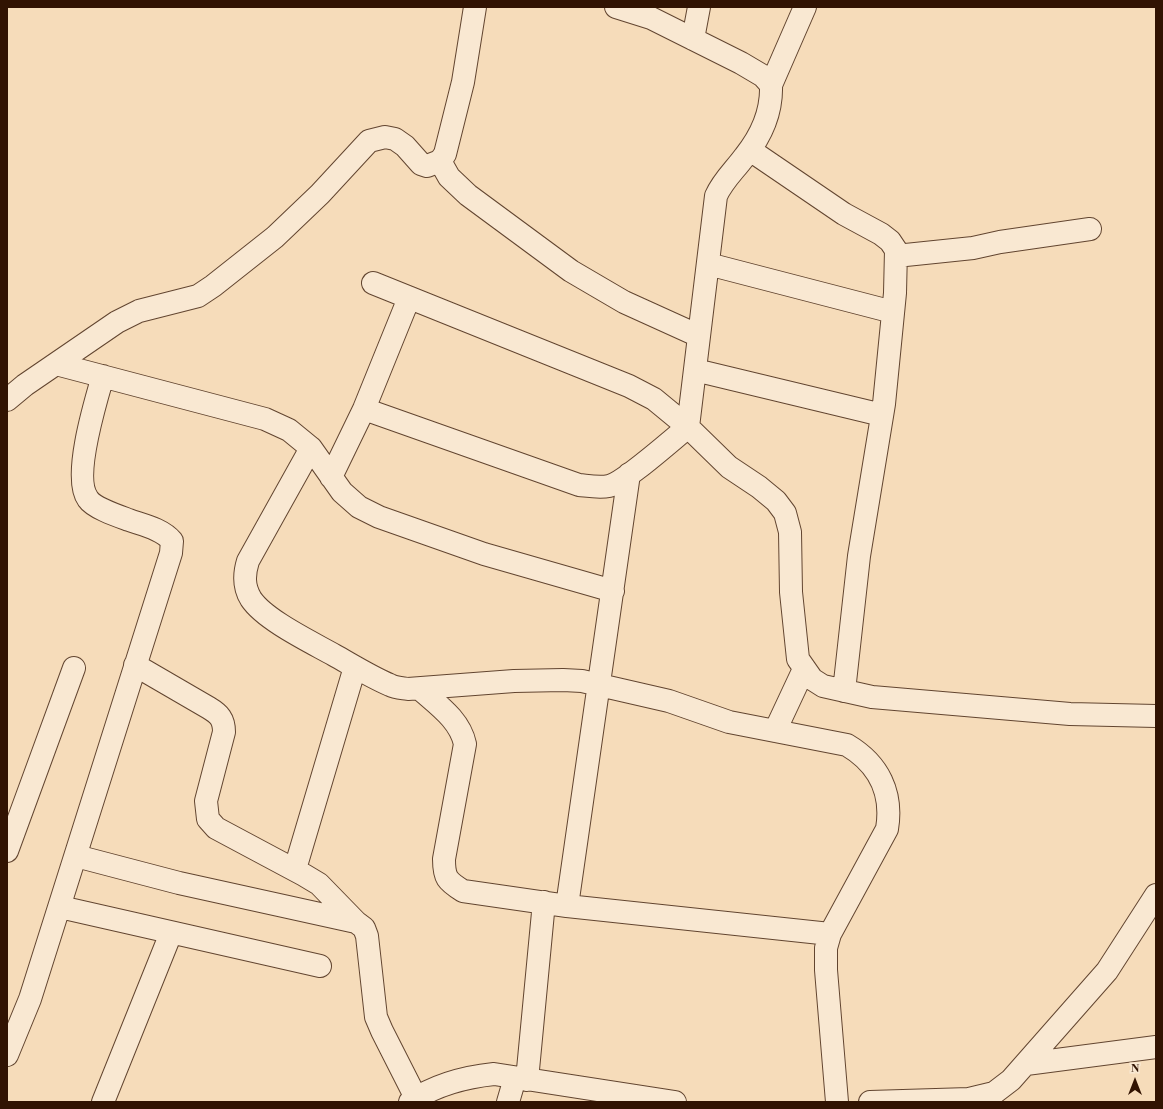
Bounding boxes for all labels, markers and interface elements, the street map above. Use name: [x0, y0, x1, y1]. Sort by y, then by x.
north arrow: [1115, 1061, 1155, 1101]
text: N: [1131, 1062, 1139, 1076]

